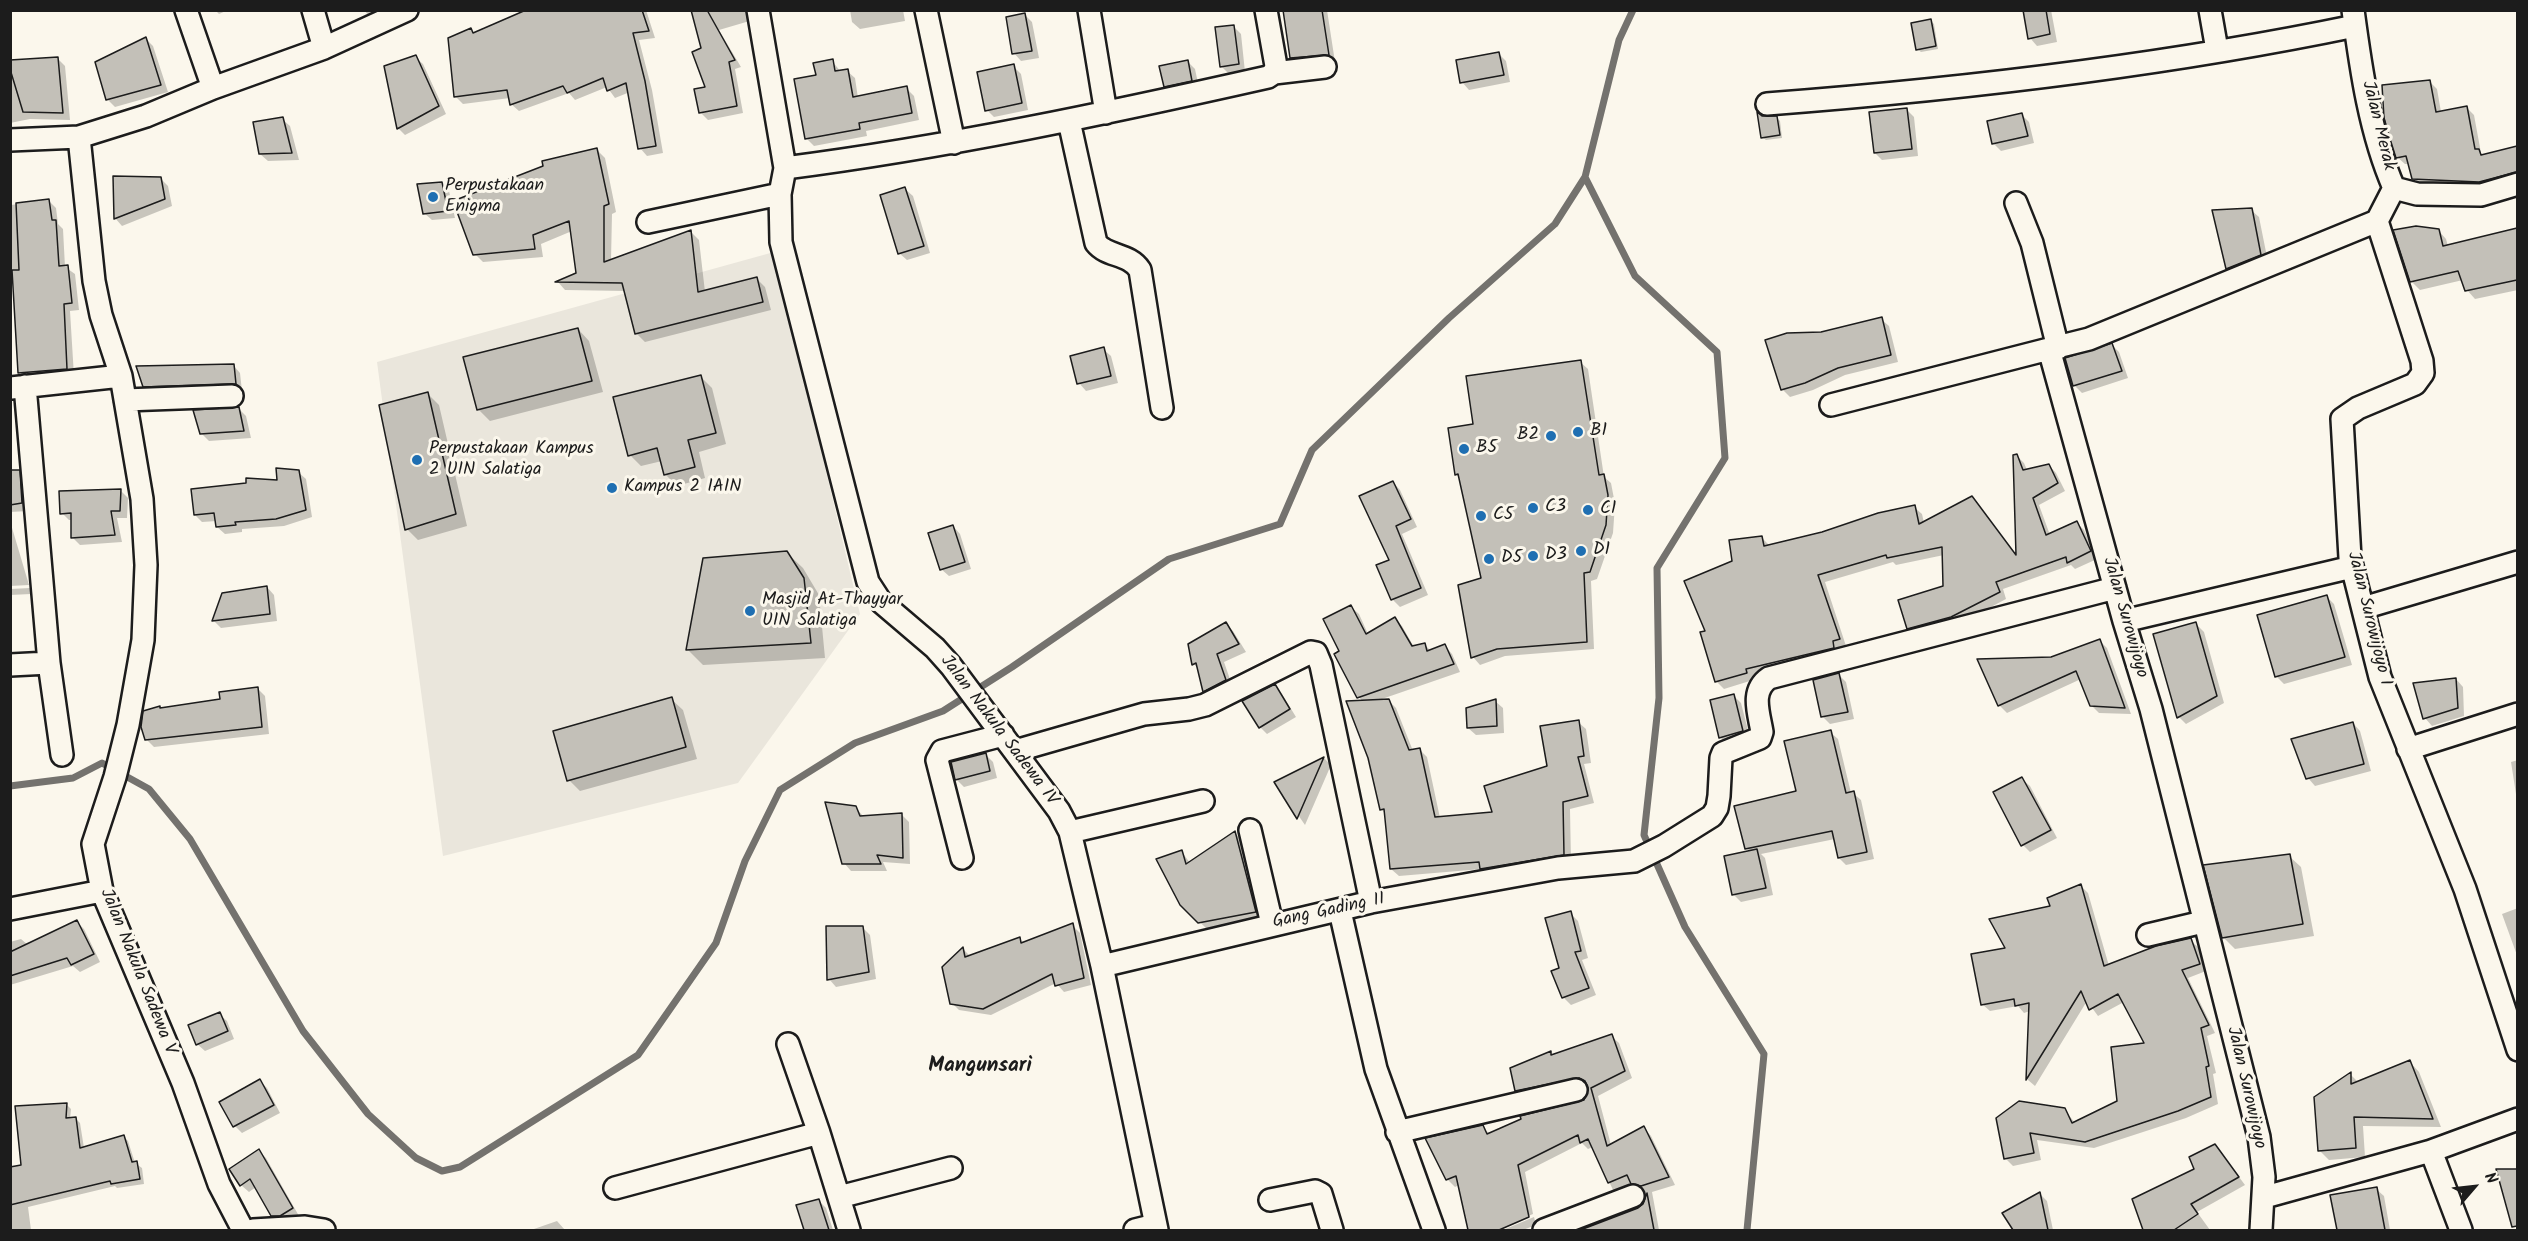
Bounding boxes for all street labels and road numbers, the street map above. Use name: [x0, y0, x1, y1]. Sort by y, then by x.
street label: Jalan Merak: [2355, 79, 2399, 173]
street label: Jalan Surowijoyo I: [2341, 550, 2395, 688]
street label: Jalan Surowijoyo: [2096, 555, 2152, 681]
street label: Jalan Nakula Sadewa IV: [935, 652, 1061, 810]
street label: Jalan Nakula Sadewa V: [94, 886, 180, 1058]
street label: Gang Gading II: [1271, 890, 1387, 934]
street label: Jalan Surowijoyo: [2220, 1025, 2270, 1151]

